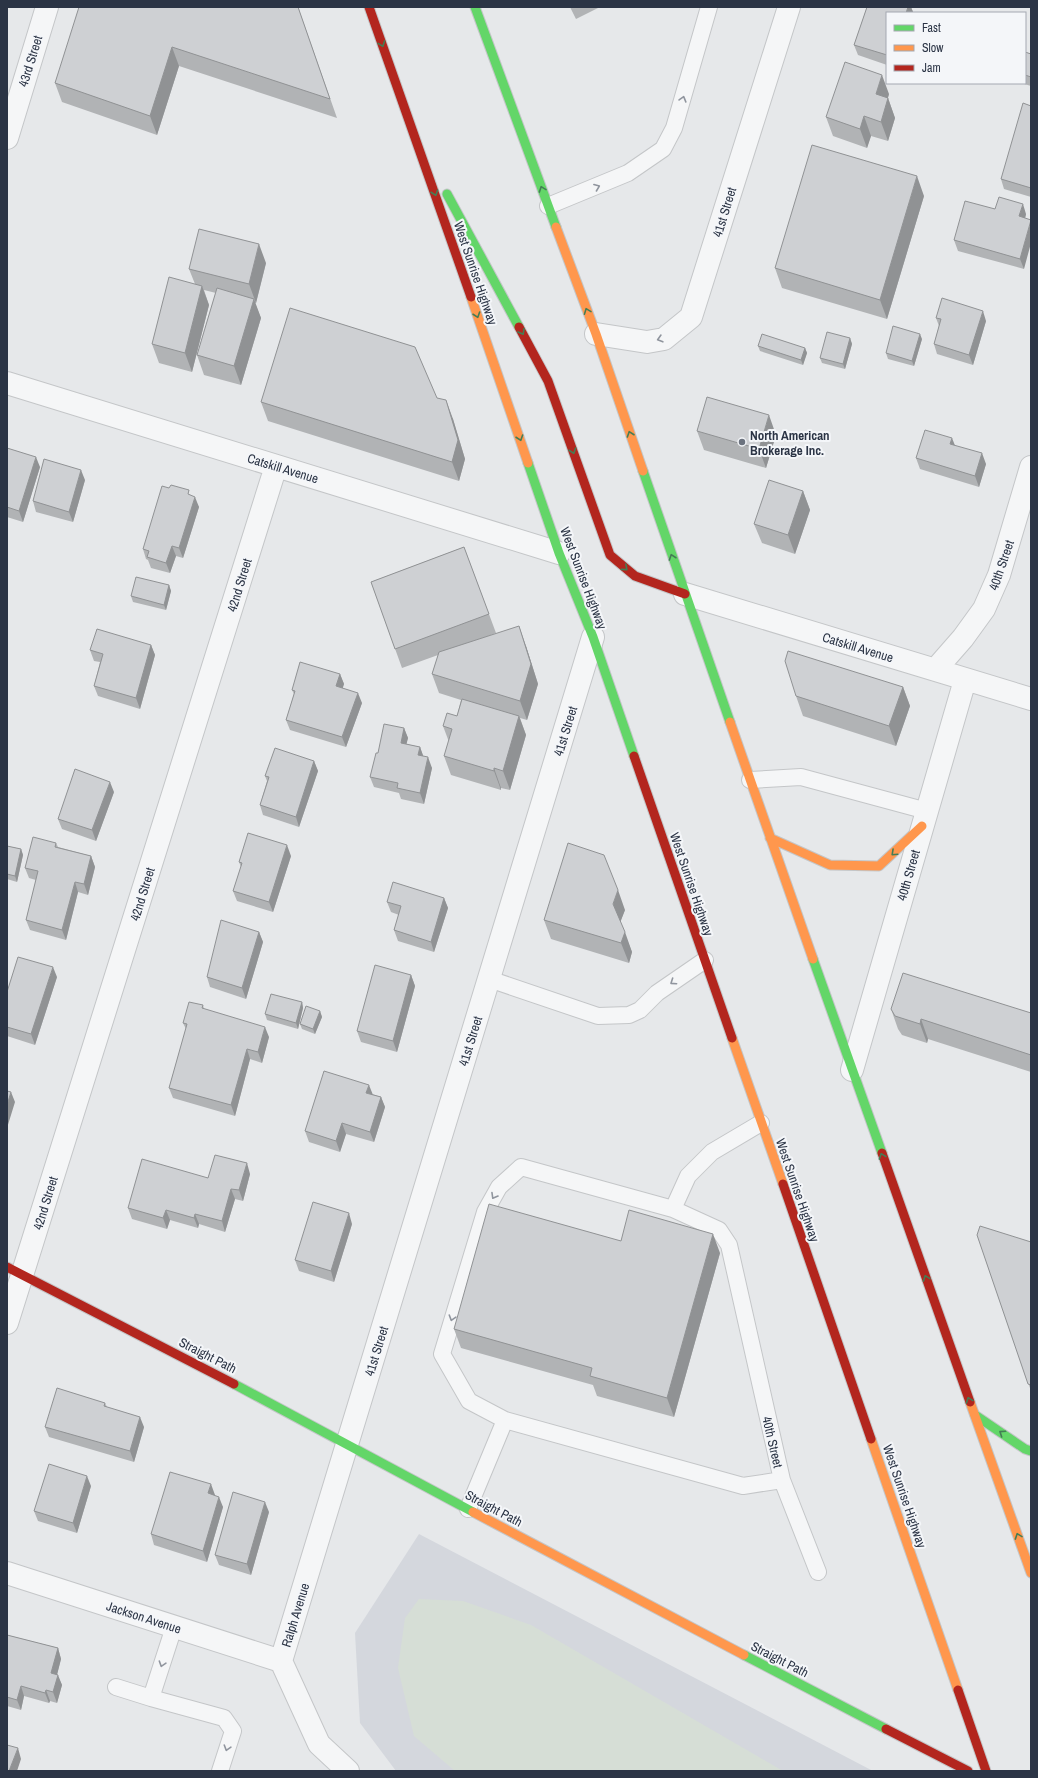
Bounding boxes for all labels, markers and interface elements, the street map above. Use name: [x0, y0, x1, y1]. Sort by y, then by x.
legend: [886, 12, 1026, 84]
text: Fast: [922, 20, 941, 36]
street label: 43rd Street: [15, 33, 46, 89]
one-way arrow: [377, 40, 386, 47]
text: Slow: [922, 40, 944, 56]
text: Jam: [922, 60, 941, 76]
one-way arrow: [678, 96, 687, 103]
one-way arrow: [594, 183, 601, 191]
street label: 41st Street: [709, 185, 740, 239]
one-way arrow: [538, 186, 546, 193]
one-way arrow: [430, 189, 439, 196]
street label: West Sunrise Highway: [450, 219, 501, 328]
one-way arrow: [584, 308, 592, 315]
one-way arrow: [473, 312, 481, 319]
one-way arrow: [517, 328, 525, 336]
one-way arrow: [656, 334, 663, 343]
place label: North American Brokerage Inc.: [750, 427, 830, 459]
one-way arrow: [626, 431, 635, 438]
one-way arrow: [515, 435, 523, 442]
marker: North American Brokerage Inc.: [737, 437, 747, 447]
one-way arrow: [569, 448, 577, 455]
street label: Catskill Avenue: [245, 450, 320, 487]
street label: West Sunrise Highway: [556, 525, 611, 632]
street label: 40th Street: [985, 538, 1018, 593]
one-way arrow: [668, 554, 677, 561]
street label: 42nd Street: [223, 556, 256, 614]
one-way arrow: [621, 563, 628, 570]
street label: Catskill Avenue: [820, 629, 895, 666]
street label: 41st Street: [550, 704, 581, 758]
street label: West Sunrise Highway: [666, 830, 717, 939]
one-way arrow: [891, 848, 899, 855]
street label: 40th Street: [893, 848, 924, 903]
street label: 42nd Street: [126, 865, 159, 923]
one-way arrow: [670, 977, 677, 985]
street label: 41st Street: [455, 1014, 486, 1068]
street label: West Sunrise Highway: [772, 1136, 823, 1245]
one-way arrow: [879, 1152, 887, 1159]
street label: 42nd Street: [29, 1174, 62, 1232]
one-way arrow: [492, 1192, 499, 1199]
one-way arrow: [922, 1275, 930, 1282]
one-way arrow: [448, 1315, 457, 1322]
street label: 41st Street: [361, 1324, 392, 1378]
street label: Straight Path: [176, 1334, 239, 1377]
one-way arrow: [966, 1397, 974, 1404]
street label: 40th Street: [758, 1415, 787, 1469]
one-way arrow: [1000, 1431, 1007, 1438]
street label: West Sunrise Highway: [879, 1442, 930, 1551]
street label: Straight Path: [462, 1486, 525, 1531]
one-way arrow: [1014, 1533, 1023, 1540]
street label: Ralph Avenue: [278, 1581, 313, 1649]
street label: Jackson Avenue: [104, 1597, 183, 1638]
street label: Straight Path: [748, 1638, 811, 1681]
one-way arrow: [158, 1660, 167, 1667]
one-way arrow: [224, 1744, 232, 1751]

